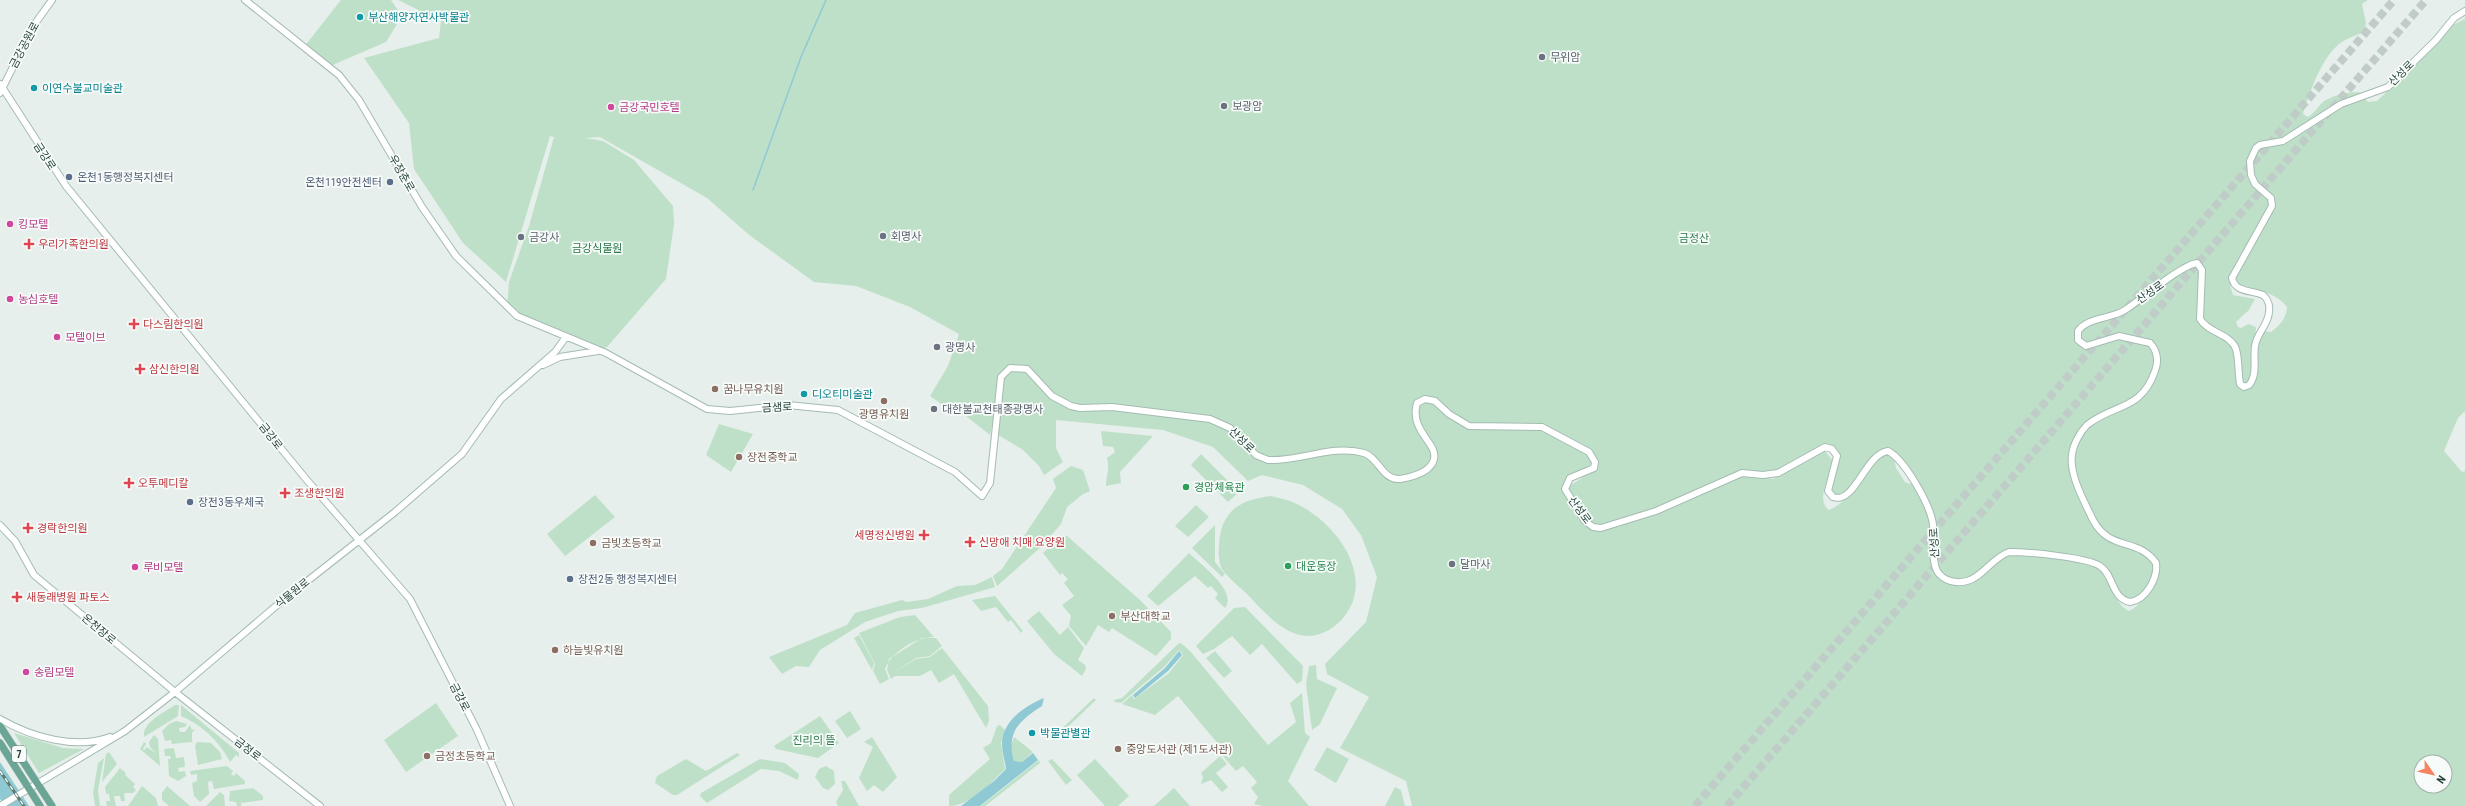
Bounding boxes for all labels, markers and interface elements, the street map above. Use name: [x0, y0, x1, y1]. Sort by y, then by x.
place label: 부산해양자연사박물관: [368, 11, 469, 24]
marker: 부산해양자연사박물관: [355, 12, 365, 22]
street label: 금강공원로: [7, 20, 42, 71]
place label: 무위암: [1550, 51, 1580, 64]
marker: 무위암: [1537, 52, 1547, 62]
street label: 산성로: [2386, 58, 2417, 89]
place label: 이연수불교미술관: [42, 82, 123, 95]
marker: 이연수불교미술관: [29, 83, 39, 93]
place label: 보광암: [1232, 100, 1262, 113]
place label: 금강국민호텔: [619, 101, 680, 114]
marker: 보광암: [1219, 101, 1229, 111]
marker: 금강국민호텔: [606, 102, 616, 112]
street label: 금강로: [31, 140, 58, 173]
street label: 우장춘로: [386, 152, 417, 194]
place label: 온천1동행정복지센터: [77, 171, 174, 184]
marker: 온천1동행정복지센터: [64, 172, 74, 182]
place label: 온천119안전센터: [305, 176, 382, 189]
marker: 온천119안전센터: [385, 177, 395, 187]
place label: 킹모텔: [18, 218, 48, 231]
marker: 킹모텔: [5, 219, 15, 229]
place label: 회명사: [891, 230, 921, 243]
place label: 금강사: [529, 231, 559, 244]
marker: 회명사: [878, 231, 888, 241]
marker: 금강사: [516, 232, 526, 242]
park label: 금정산: [1679, 232, 1709, 245]
marker: 우리가족한의원: [23, 238, 35, 250]
place label: 우리가족한의원: [38, 238, 109, 251]
park label: 금강식물원: [572, 242, 622, 255]
street label: 산성로: [2134, 278, 2166, 306]
place label: 농심호텔: [18, 293, 58, 306]
marker: 농심호텔: [5, 294, 15, 304]
marker: 다스림한의원: [128, 318, 140, 330]
place label: 다스림한의원: [143, 318, 204, 331]
place label: 모텔이브: [65, 331, 105, 344]
marker: 모텔이브: [52, 332, 62, 342]
place label: 광명사: [945, 341, 975, 354]
marker: 광명사: [932, 342, 942, 352]
marker: 삼신한의원: [134, 363, 146, 375]
place label: 삼신한의원: [149, 363, 200, 376]
place label: 꿈나무유치원: [723, 383, 784, 396]
marker: 꿈나무유치원: [710, 384, 720, 394]
place label: 디오티미술관: [812, 388, 873, 401]
marker: 디오티미술관: [799, 389, 809, 399]
marker: 광명유치원: [879, 396, 889, 406]
street label: 금샘로: [762, 400, 793, 415]
place label: 대한불교천태종광명사: [942, 403, 1043, 416]
marker: 대한불교천태종광명사: [929, 404, 939, 414]
place label: 광명유치원: [859, 408, 909, 421]
street label: 금강로: [256, 420, 285, 452]
street label: 산성로: [1226, 425, 1257, 456]
place label: 장전중학교: [747, 451, 798, 464]
marker: 장전중학교: [734, 452, 744, 462]
marker: 오투메디칼: [123, 477, 135, 489]
place label: 오투메디칼: [138, 477, 189, 490]
place label: 경암체육관: [1194, 481, 1245, 494]
marker: 경암체육관: [1181, 482, 1191, 492]
marker: 조생한의원: [279, 487, 291, 499]
place label: 조생한의원: [294, 487, 345, 500]
street label: 산성로: [1565, 494, 1594, 526]
place label: 장전3동우체국: [198, 496, 264, 509]
marker: 장전3동우체국: [185, 497, 195, 507]
marker: 경락한의원: [22, 522, 34, 534]
place label: 경락한의원: [37, 522, 88, 535]
street label: 산성로: [1927, 527, 1942, 558]
place label: 세명정신병원: [854, 529, 915, 542]
marker: 세명정신병원: [918, 529, 930, 541]
marker: 신망애 치매 요양원: [964, 536, 976, 548]
place label: 신망애 치매 요양원: [979, 536, 1065, 549]
place label: 금빛초등학교: [601, 537, 662, 550]
marker: 금빛초등학교: [588, 538, 598, 548]
place label: 달마사: [1460, 558, 1490, 571]
marker: 달마사: [1447, 559, 1457, 569]
place label: 대운동장: [1296, 560, 1336, 573]
place label: 루비모텔: [143, 561, 183, 574]
marker: 대운동장: [1283, 561, 1293, 571]
marker: 루비모텔: [130, 562, 140, 572]
place label: 장전2동 행정복지센터: [578, 573, 677, 586]
marker: 장전2동 행정복지센터: [565, 574, 575, 584]
street label: 식물원로: [272, 576, 312, 611]
marker: 새동래병원 파토스: [11, 591, 23, 603]
place label: 새동래병원 파토스: [26, 591, 109, 604]
place label: 부산대학교: [1120, 610, 1171, 623]
street label: 온천장로: [79, 611, 118, 647]
marker: 부산대학교: [1107, 611, 1117, 621]
place label: 하늘빛유치원: [563, 644, 624, 657]
marker: 하늘빛유치원: [550, 645, 560, 655]
place label: 송림모텔: [34, 666, 74, 679]
marker: 송림모텔: [21, 667, 31, 677]
street label: 금강로: [447, 681, 472, 714]
place label: 박물관별관: [1040, 727, 1091, 740]
marker: 박물관별관: [1027, 728, 1037, 738]
park label: 진리의 뜰: [792, 734, 836, 747]
street label: 금정로: [232, 735, 264, 764]
place label: 중앙도서관 (제1도서관): [1126, 743, 1232, 756]
marker: 중앙도서관 (제1도서관): [1113, 744, 1123, 754]
road number: 7: [12, 746, 26, 762]
place label: 금정초등학교: [435, 750, 496, 763]
marker: 금정초등학교: [422, 751, 432, 761]
north arrow: [2413, 754, 2453, 794]
text: N: [2433, 773, 2448, 786]

